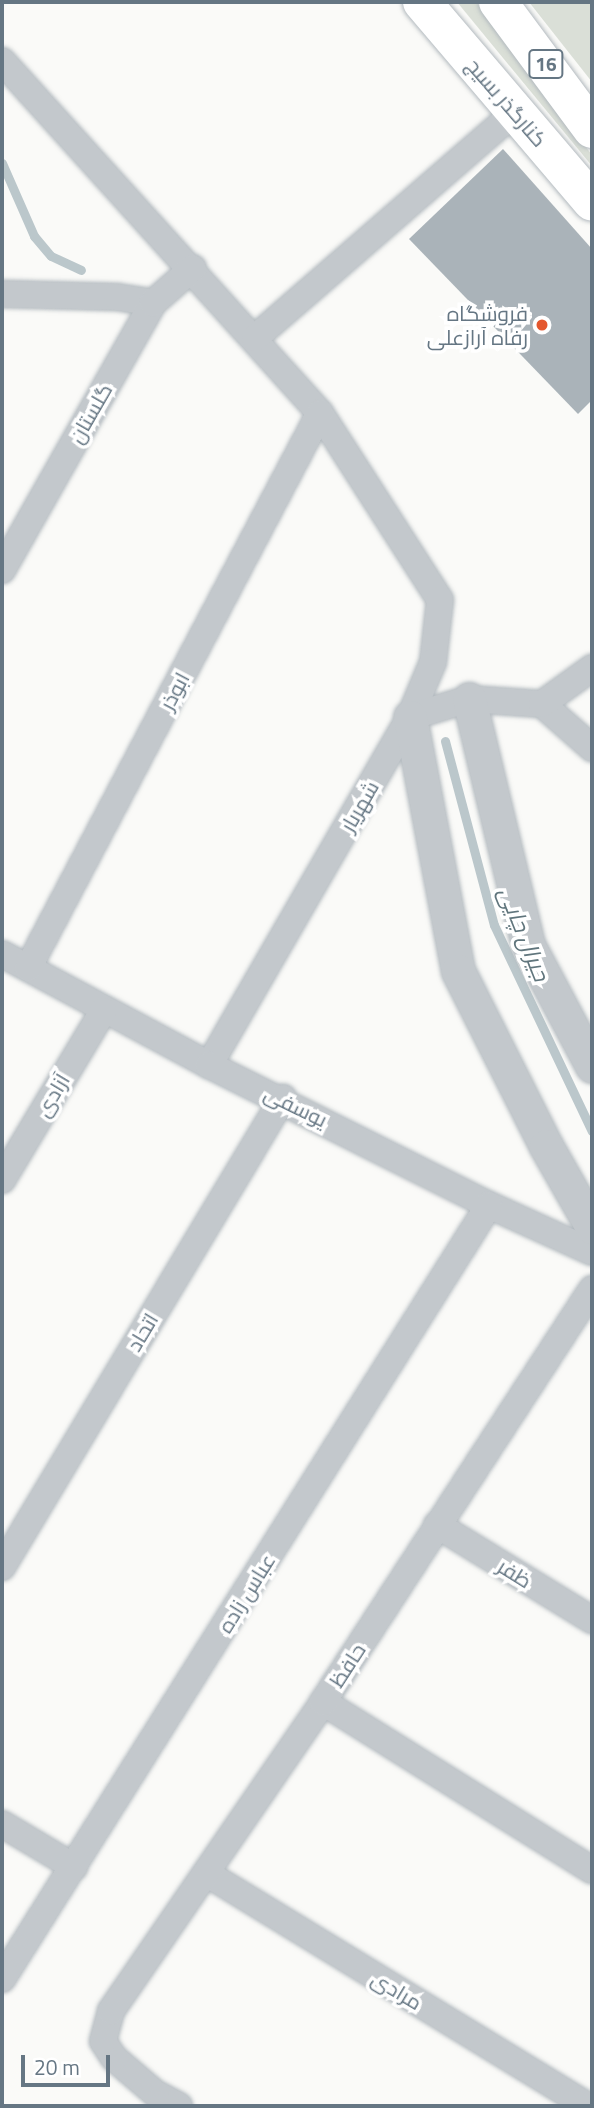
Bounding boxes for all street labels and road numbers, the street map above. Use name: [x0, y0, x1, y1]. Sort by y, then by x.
road number: 16: [527, 48, 565, 80]
street label: کنارگذر بسیج: [462, 52, 552, 152]
street label: گلستان: [63, 379, 117, 447]
street label: ابوذر: [154, 668, 194, 714]
street label: شهریار: [334, 776, 384, 836]
street label: آزادی: [29, 1069, 75, 1121]
street label: یوسفی: [260, 1080, 332, 1132]
street label: اتحاد: [121, 1308, 163, 1356]
street label: عباس زاده: [212, 1549, 280, 1637]
street label: ظفر: [493, 1553, 537, 1593]
street label: حافظ: [324, 1638, 370, 1692]
street label: مرادی: [367, 1965, 427, 2015]

